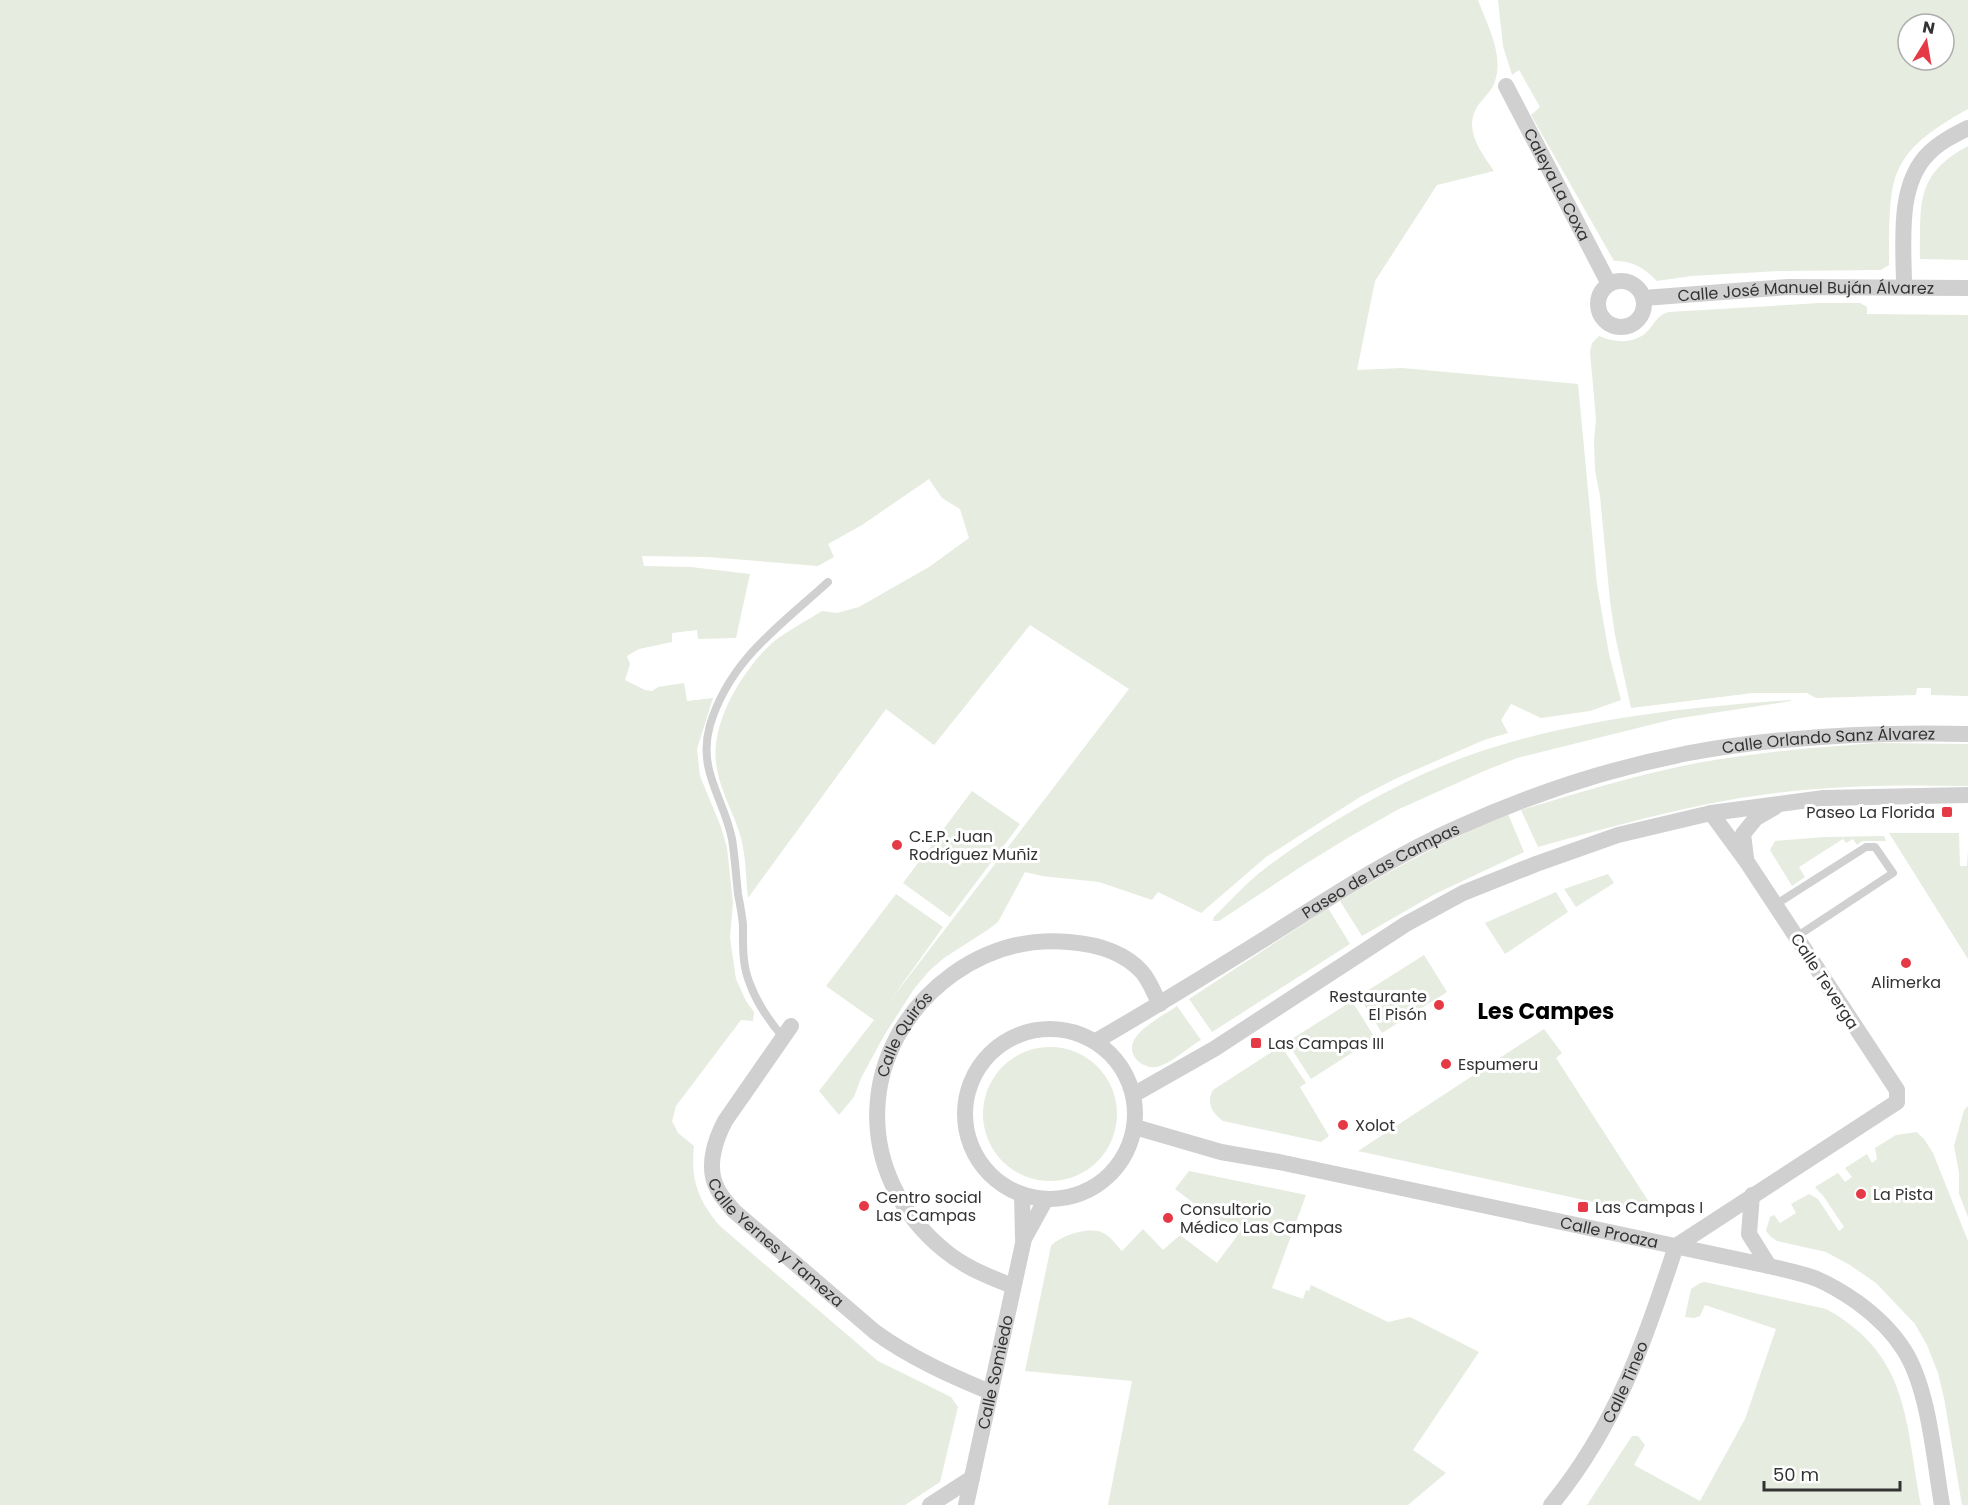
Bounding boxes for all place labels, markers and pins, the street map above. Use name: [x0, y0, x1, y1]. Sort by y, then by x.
place label: Paseo La Florida: [1806, 801, 1935, 824]
marker: Paseo La Florida: [1940, 805, 1954, 819]
place label: C.E.P. Juan Rodríguez Muñiz: [909, 825, 1038, 866]
marker: C.E.P. Juan Rodríguez Muñiz: [890, 838, 904, 852]
marker: Alimerka: [1899, 956, 1913, 970]
place label: Alimerka: [1871, 971, 1941, 994]
place label: Restaurante El Pisón: [1329, 985, 1427, 1026]
marker: Restaurante El Pisón: [1432, 998, 1446, 1012]
place label: Las Campas III: [1268, 1032, 1384, 1055]
marker: Las Campas III: [1249, 1036, 1263, 1050]
place label: Espumeru: [1458, 1053, 1538, 1076]
marker: Espumeru: [1439, 1057, 1453, 1071]
place label: Xolot: [1355, 1114, 1395, 1137]
marker: Xolot: [1336, 1118, 1350, 1132]
place label: La Pista: [1873, 1183, 1933, 1206]
place label: Centro social Las Campas: [876, 1186, 982, 1227]
marker: La Pista: [1854, 1187, 1868, 1201]
place label: Las Campas I: [1595, 1196, 1703, 1219]
place label: Consultorio Médico Las Campas: [1180, 1198, 1343, 1239]
marker: Centro social Las Campas: [857, 1199, 871, 1213]
marker: Las Campas I: [1576, 1200, 1590, 1214]
marker: Consultorio Médico Las Campas: [1161, 1211, 1175, 1225]

